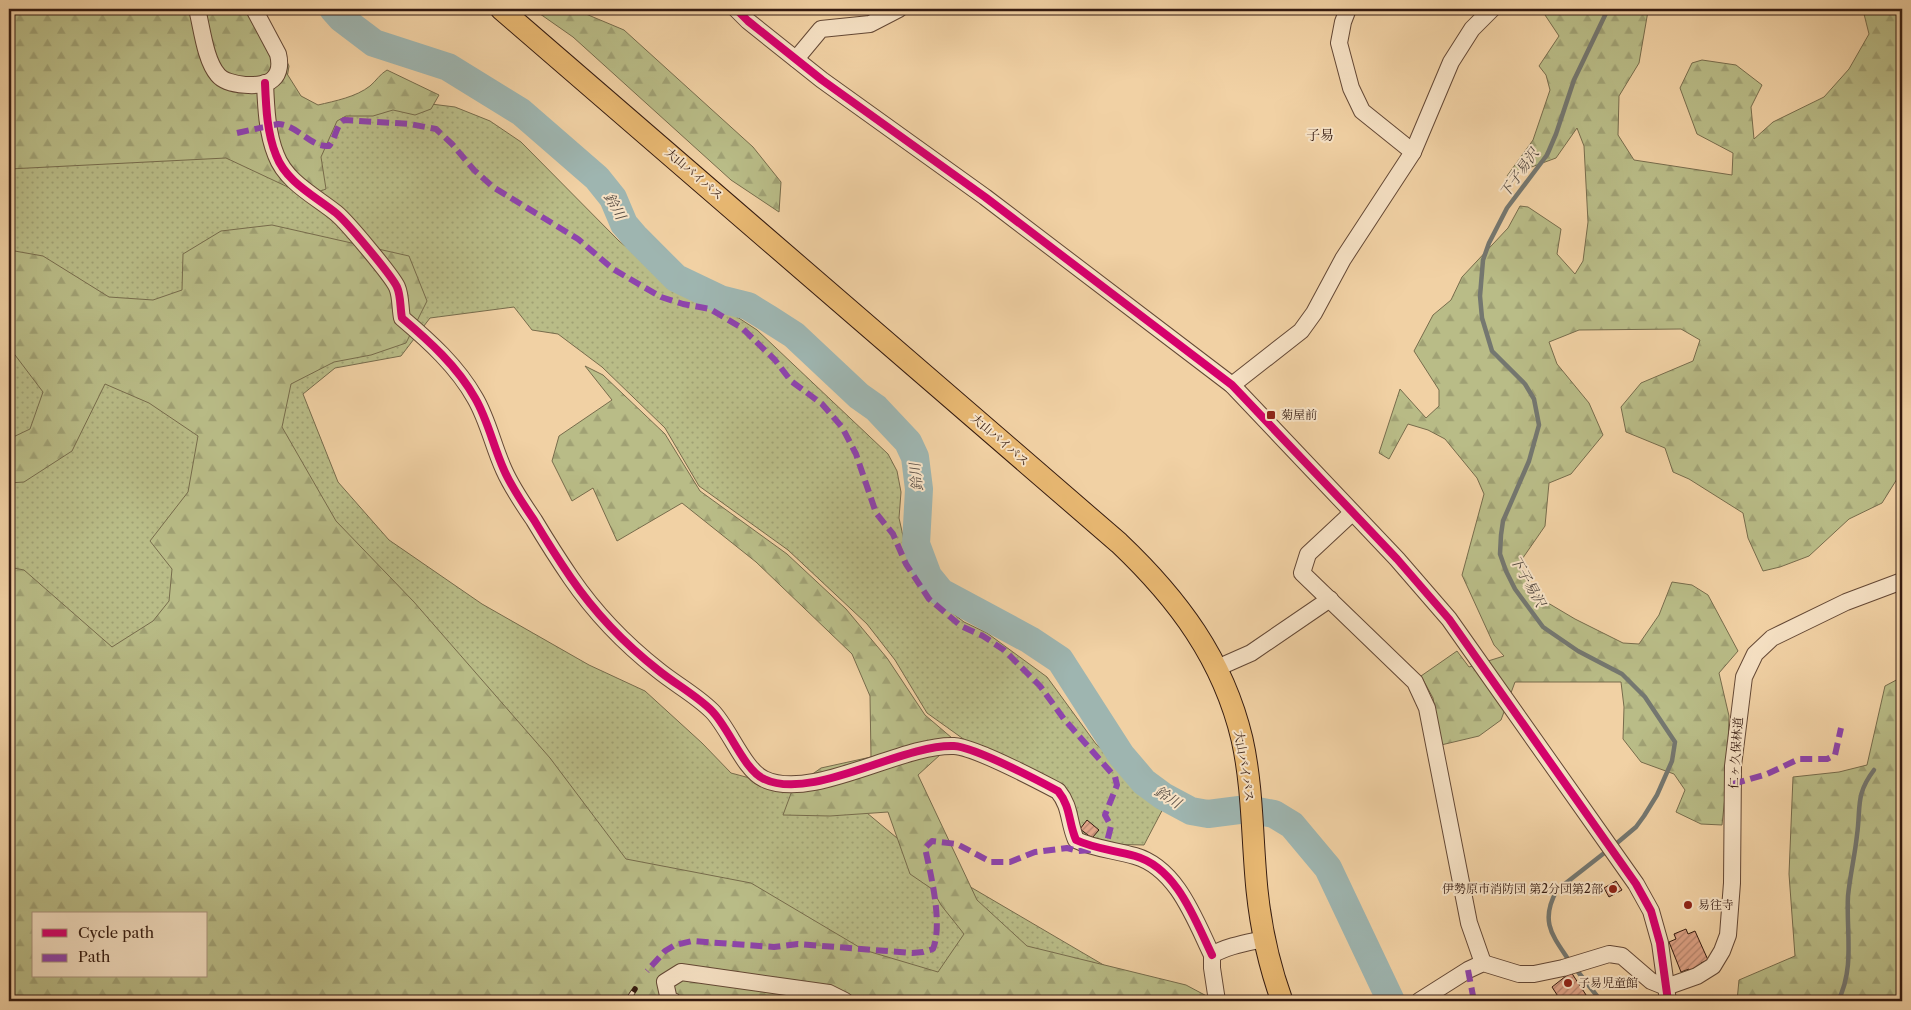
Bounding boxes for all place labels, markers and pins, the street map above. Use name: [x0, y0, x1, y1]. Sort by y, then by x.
place label: 菊屋前: [1281, 407, 1317, 422]
marker: 菊屋前: [1265, 409, 1277, 421]
place label: 伊勢原市消防団 第2分団第2部: [1442, 881, 1603, 896]
marker: 伊勢原市消防団 第2分団第2部: [1607, 883, 1619, 895]
place label: 易往寺: [1698, 897, 1734, 912]
marker: 易往寺: [1682, 899, 1694, 911]
place label: 子易児童館: [1578, 975, 1638, 990]
marker: 子易児童館: [1562, 977, 1574, 989]

